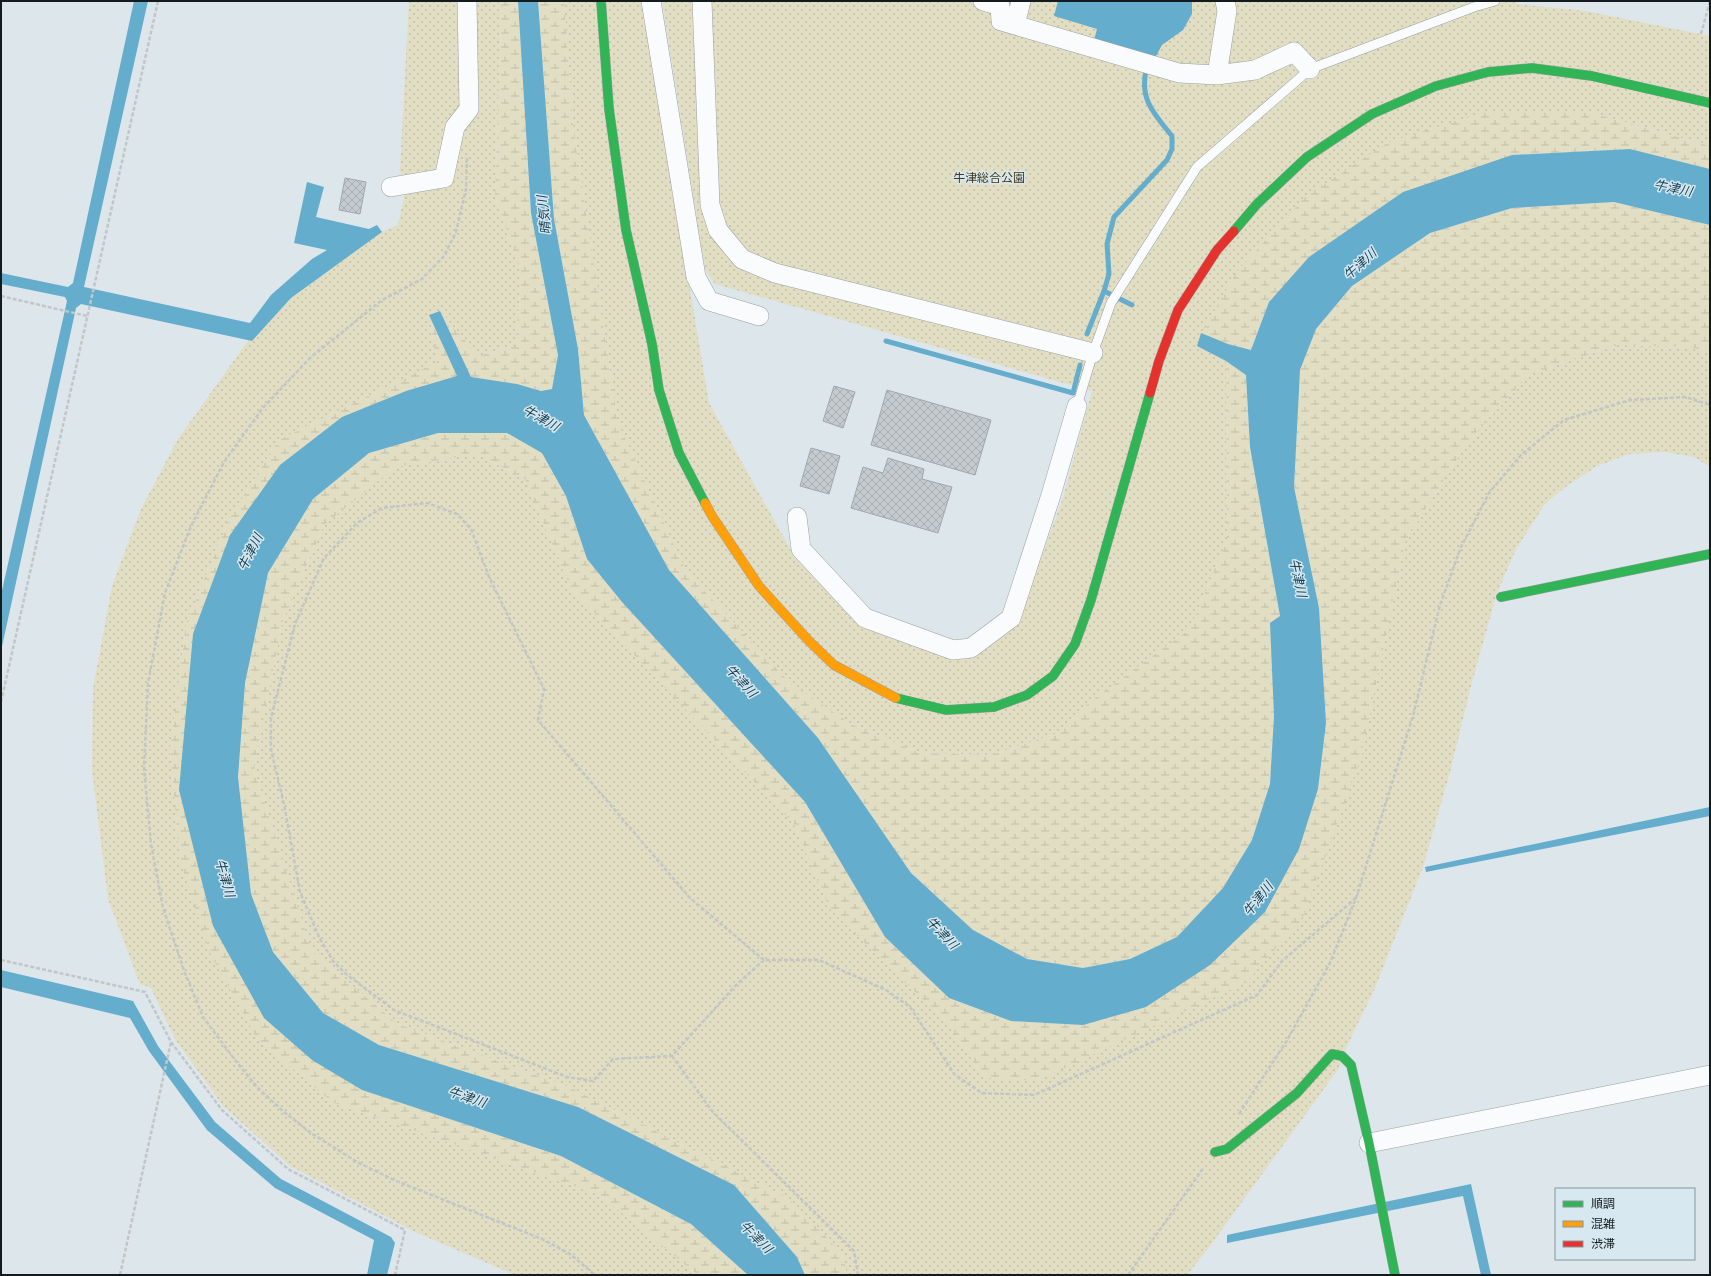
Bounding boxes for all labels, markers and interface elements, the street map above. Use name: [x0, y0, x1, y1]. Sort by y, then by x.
park label: 牛津総合公園: [953, 169, 1025, 187]
water label: 牛津川: [1652, 175, 1696, 201]
water label: 晴気川: [532, 193, 555, 235]
water label: 牛津川: [1339, 243, 1382, 284]
water label: 牛津川: [519, 400, 564, 437]
water label: 牛津川: [233, 529, 268, 574]
water label: 牛津川: [1285, 557, 1312, 601]
water label: 牛津川: [721, 660, 763, 703]
water label: 牛津川: [210, 857, 240, 901]
water label: 牛津川: [1239, 876, 1279, 920]
water label: 牛津川: [922, 912, 964, 955]
water label: 牛津川: [445, 1082, 490, 1113]
legend: [1555, 1188, 1695, 1260]
text: 順調: [1591, 1195, 1615, 1213]
text: 混雑: [1591, 1215, 1615, 1233]
water label: 牛津川: [735, 1216, 778, 1259]
text: 渋滞: [1591, 1235, 1615, 1253]

